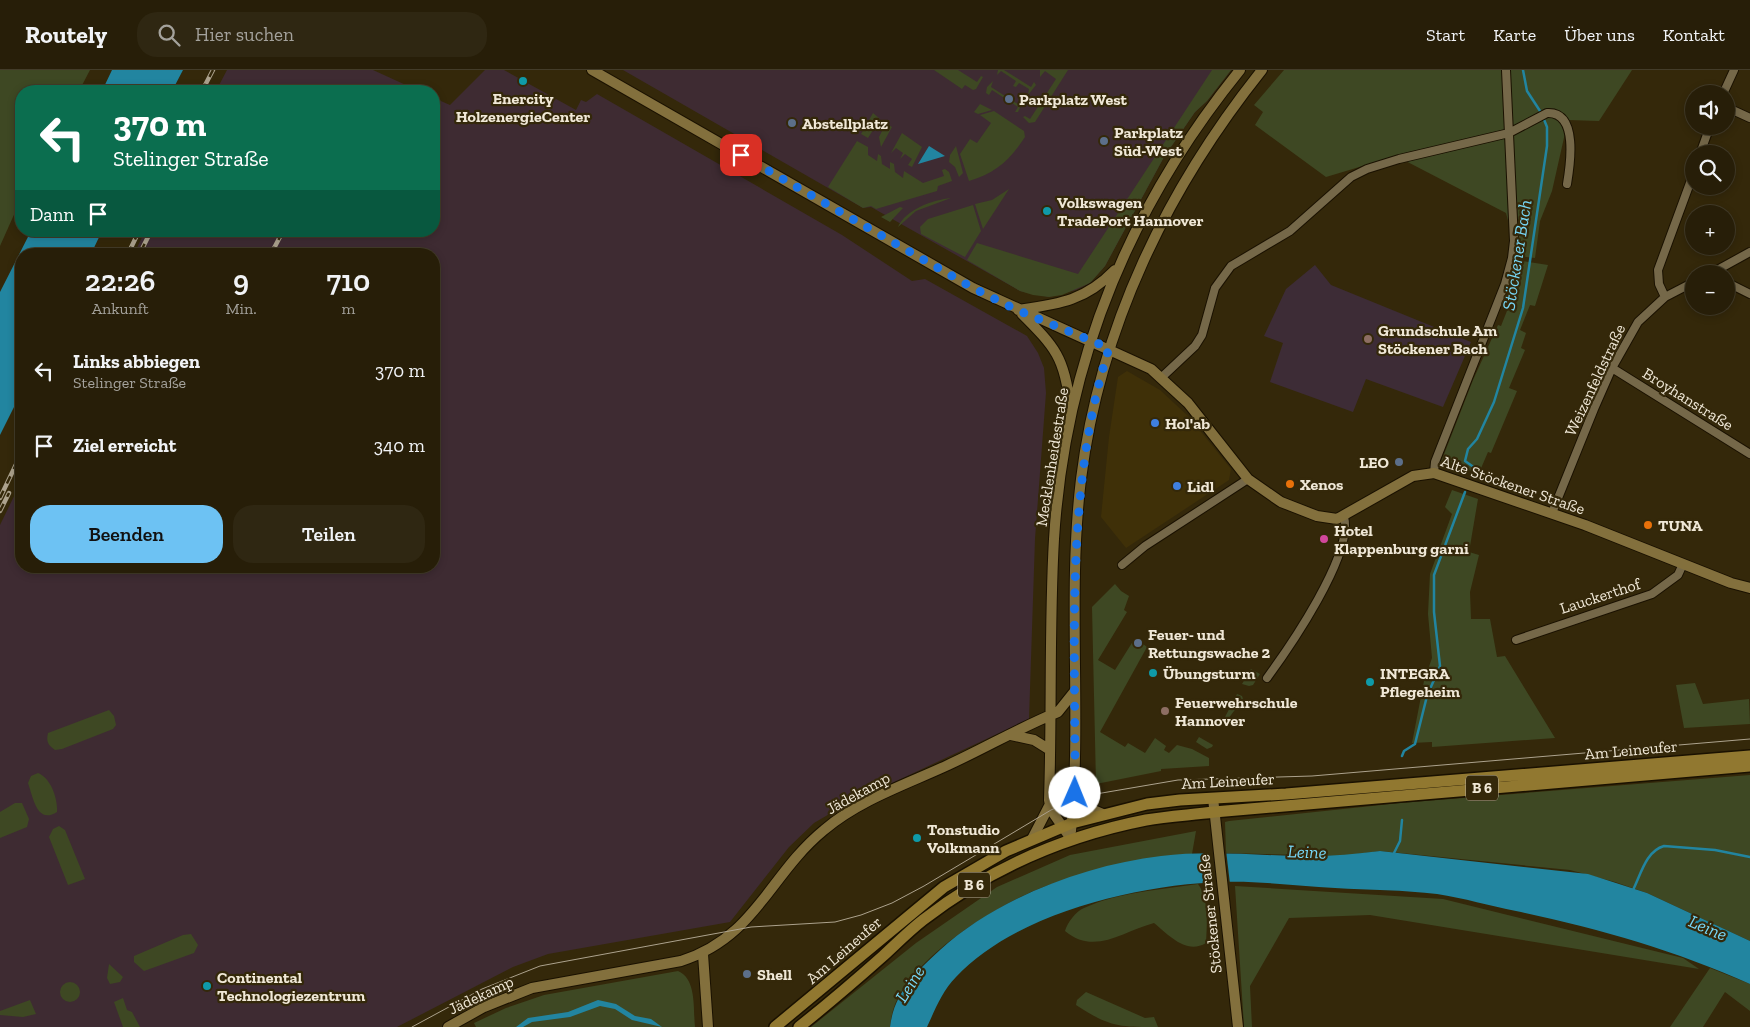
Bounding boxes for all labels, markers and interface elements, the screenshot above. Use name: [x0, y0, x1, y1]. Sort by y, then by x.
search box: [137, 12, 487, 57]
text: Routely: [25, 20, 107, 49]
icon: search: [155, 21, 183, 49]
text: Hier suchen: [195, 23, 294, 46]
text: Start: [1426, 24, 1465, 46]
text: Karte: [1493, 24, 1536, 46]
text: Über uns: [1564, 24, 1635, 46]
text: Kontakt: [1663, 24, 1725, 46]
marker: Enercity HolzenergieCenter: [517, 75, 529, 87]
map controls: [1685, 85, 1735, 315]
button: sound: [1685, 85, 1735, 135]
place label: Enercity HolzenergieCenter: [456, 89, 590, 126]
place label: Parkplatz West: [1019, 90, 1128, 109]
marker: Parkplatz West: [1003, 93, 1015, 105]
text: 370 m: [113, 103, 206, 145]
icon: left: [30, 105, 95, 170]
place label: Abstellplatz: [802, 114, 889, 133]
marker: Abstellplatz: [786, 117, 798, 129]
place label: Parkplatz Süd-West: [1114, 123, 1184, 160]
pin: [720, 134, 762, 176]
marker: Parkplatz Süd-West: [1098, 135, 1110, 147]
icon: arrive: [727, 141, 755, 169]
text: Stelinger Straße: [113, 145, 269, 172]
button: search: [1685, 145, 1735, 195]
place label: Volkswagen TradePort Hannover: [1057, 193, 1204, 230]
water label: Stöckener Bach: [1497, 198, 1537, 312]
icon: arrive: [84, 200, 112, 228]
text: Dann: [30, 203, 74, 226]
marker: Volkswagen TradePort Hannover: [1041, 205, 1053, 217]
button: +: [1685, 205, 1735, 255]
text: 22:26: [85, 263, 156, 299]
text: 9: [233, 263, 249, 299]
text: 710: [326, 263, 370, 299]
button: −: [1685, 265, 1735, 315]
text: Ankunft: [92, 299, 149, 318]
text: Min.: [225, 299, 257, 318]
text: m: [341, 299, 355, 318]
place label: Grundschule Am Stöckener Bach: [1378, 321, 1497, 358]
street label: Weizenfeldstraße: [1561, 321, 1629, 439]
marker: Grundschule Am Stöckener Bach: [1362, 333, 1374, 345]
text: Links abbiegen: [73, 350, 200, 373]
icon: left: [30, 357, 58, 385]
text: 370 m: [375, 359, 425, 382]
street label: Broyhanstraße: [1639, 364, 1737, 434]
text: Stelinger Straße: [73, 373, 186, 392]
street label: Mecklenheidestraße: [1032, 386, 1072, 528]
place label: Hol'ab: [1165, 414, 1210, 433]
marker: Hol'ab: [1149, 417, 1161, 429]
icon: arrive: [30, 432, 58, 460]
text: Ziel erreicht: [73, 434, 176, 457]
text: 340 m: [374, 434, 425, 457]
street label: Alte Stöckener Straße: [1439, 451, 1587, 519]
place label: LEO: [1359, 453, 1390, 472]
marker: LEO: [1393, 456, 1405, 468]
place label: Xenos: [1300, 475, 1343, 494]
place label: Lidl: [1187, 477, 1215, 496]
marker: Xenos: [1284, 478, 1296, 490]
marker: Lidl: [1171, 480, 1183, 492]
button: Beenden: [30, 505, 223, 563]
button: Teilen: [233, 505, 425, 563]
place label: TUNA: [1658, 516, 1703, 535]
marker: TUNA: [1642, 519, 1654, 531]
place label: Hotel Klappenburg garni: [1334, 521, 1469, 558]
marker: Hotel Klappenburg garni: [1318, 533, 1330, 545]
street label: Lauckerthof: [1557, 574, 1644, 618]
place label: Feuer- und Rettungswache 2: [1148, 625, 1271, 662]
marker: Feuer- und Rettungswache 2: [1132, 637, 1144, 649]
place label: Übungsturm: [1163, 664, 1255, 683]
place label: INTEGRA Pflegeheim: [1380, 664, 1460, 701]
marker: Übungsturm: [1147, 667, 1159, 679]
marker: INTEGRA Pflegeheim: [1364, 676, 1376, 688]
place label: Feuerwehrschule Hannover: [1175, 693, 1298, 730]
marker: Feuerwehrschule Hannover: [1159, 705, 1171, 717]
street label: Am Leineufer: [1584, 736, 1679, 764]
position arrow: [1048, 766, 1100, 818]
street label: Jädekamp: [823, 768, 893, 818]
street label: Am Leineufer: [1181, 769, 1275, 793]
road number: B 6: [1466, 776, 1498, 800]
place label: Tonstudio Volkmann: [927, 820, 1001, 857]
marker: Tonstudio Volkmann: [911, 832, 923, 844]
water label: Leine: [1287, 840, 1327, 864]
street label: Stöckener Straße: [1194, 854, 1226, 974]
road number: B 6: [958, 872, 990, 898]
water label: Leine: [1686, 910, 1730, 946]
street label: Am Leineufer: [803, 912, 886, 988]
water label: Leine: [890, 961, 930, 1006]
place label: Shell: [757, 965, 792, 984]
place label: Continental Technologiezentrum: [217, 968, 365, 1005]
marker: Shell: [741, 968, 753, 980]
street label: Jädekamp: [445, 972, 517, 1018]
marker: Continental Technologiezentrum: [201, 980, 213, 992]

